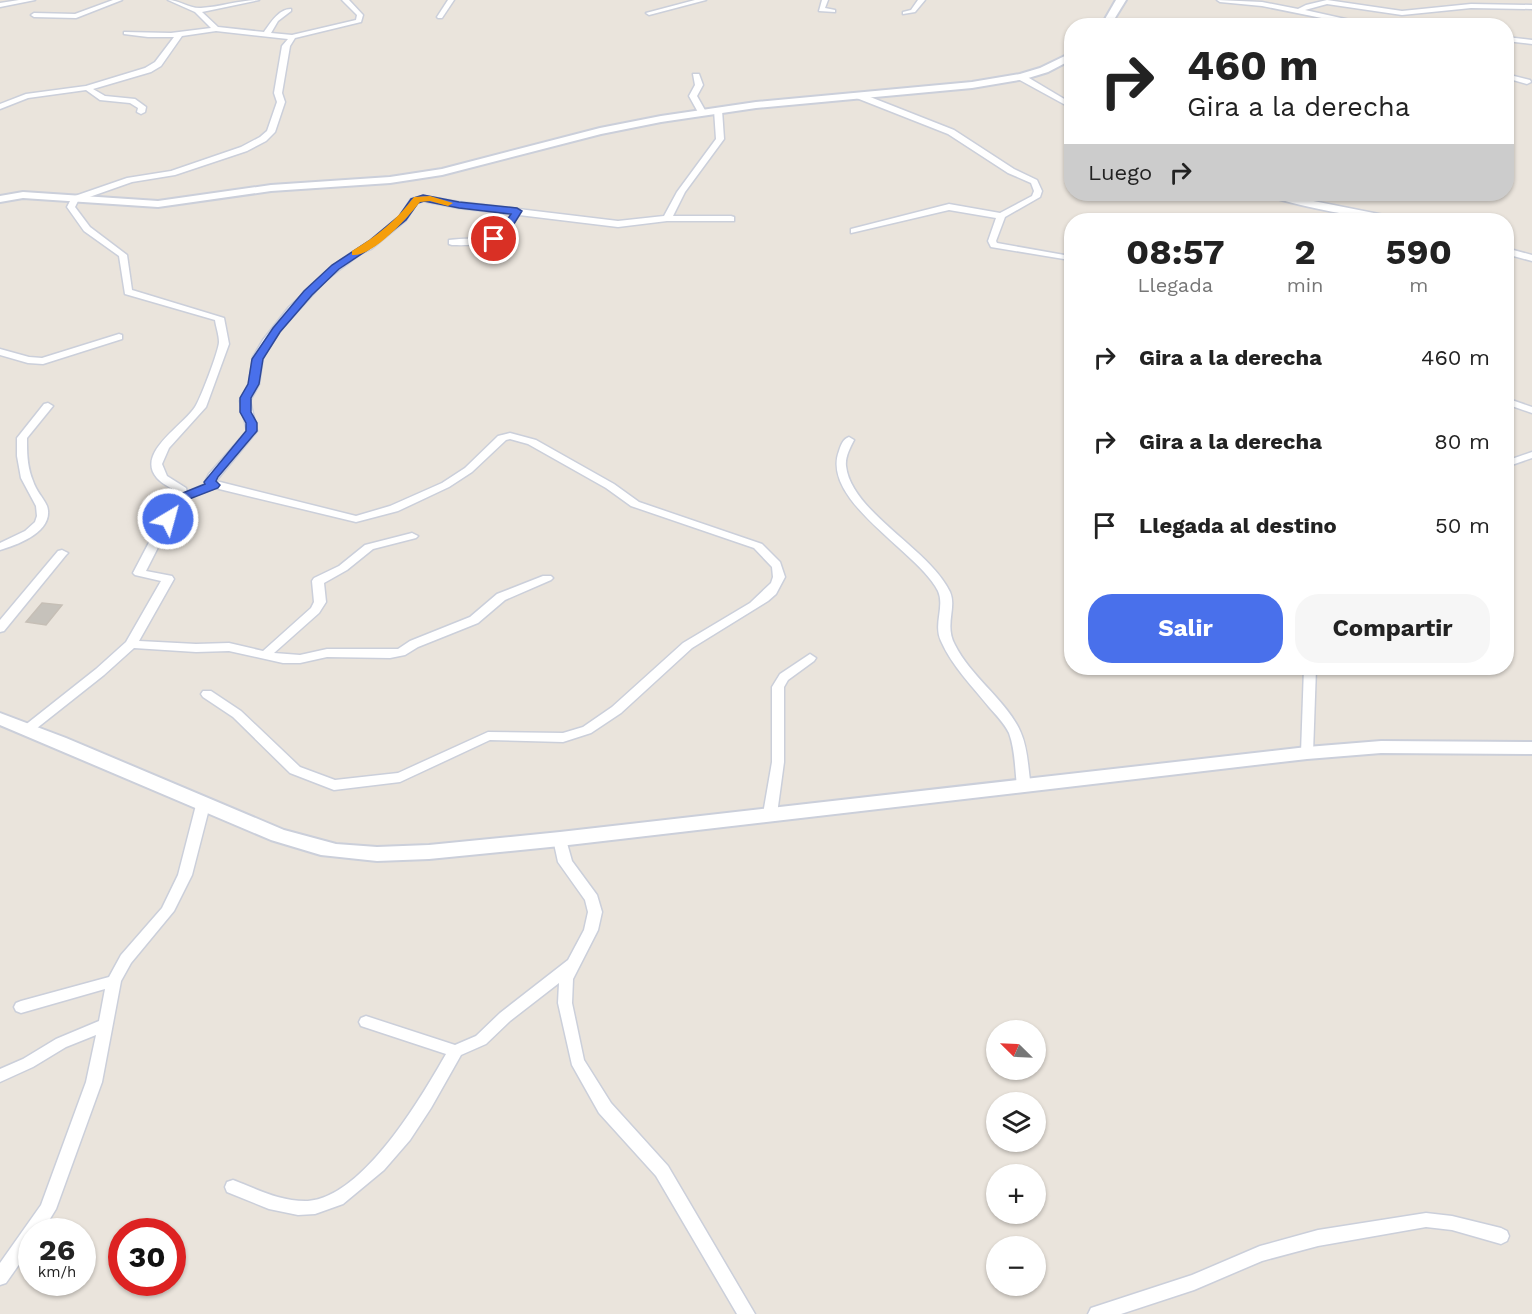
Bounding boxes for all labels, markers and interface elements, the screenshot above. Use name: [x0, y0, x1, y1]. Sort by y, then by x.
text: 460 m: [1187, 41, 1319, 90]
icon: right: [1088, 42, 1166, 120]
text: Gira a la derecha: [1187, 91, 1410, 123]
icon: right: [1164, 156, 1197, 189]
text: Luego: [1088, 160, 1152, 185]
pin: [468, 213, 519, 264]
icon: arrive: [477, 222, 510, 255]
text: 08:57: [1126, 231, 1225, 273]
text: 2: [1294, 231, 1316, 273]
text: 590: [1386, 231, 1452, 273]
text: Llegada: [1138, 273, 1213, 297]
text: min: [1287, 273, 1323, 297]
text: m: [1409, 273, 1428, 297]
icon: right: [1088, 341, 1121, 374]
text: Gira a la derecha: [1139, 345, 1322, 370]
text: 460 m: [1421, 345, 1490, 370]
icon: right: [1088, 425, 1121, 458]
text: Gira a la derecha: [1139, 429, 1322, 454]
text: 80 m: [1434, 429, 1490, 454]
position arrow: [136, 487, 200, 551]
icon: arrive: [1088, 509, 1121, 542]
text: Llegada al destino: [1139, 513, 1337, 538]
text: 50 m: [1435, 513, 1490, 538]
button: Salir: [1088, 594, 1283, 663]
button: Compartir: [1295, 594, 1490, 663]
north arrow: [986, 1020, 1046, 1080]
map controls: [986, 1020, 1046, 1296]
button: layers: [986, 1092, 1046, 1152]
button: +: [986, 1164, 1046, 1224]
speed limit sign: 30: [108, 1218, 186, 1296]
text: 26: [39, 1232, 75, 1267]
button: −: [986, 1236, 1046, 1296]
text: km/h: [38, 1263, 76, 1281]

